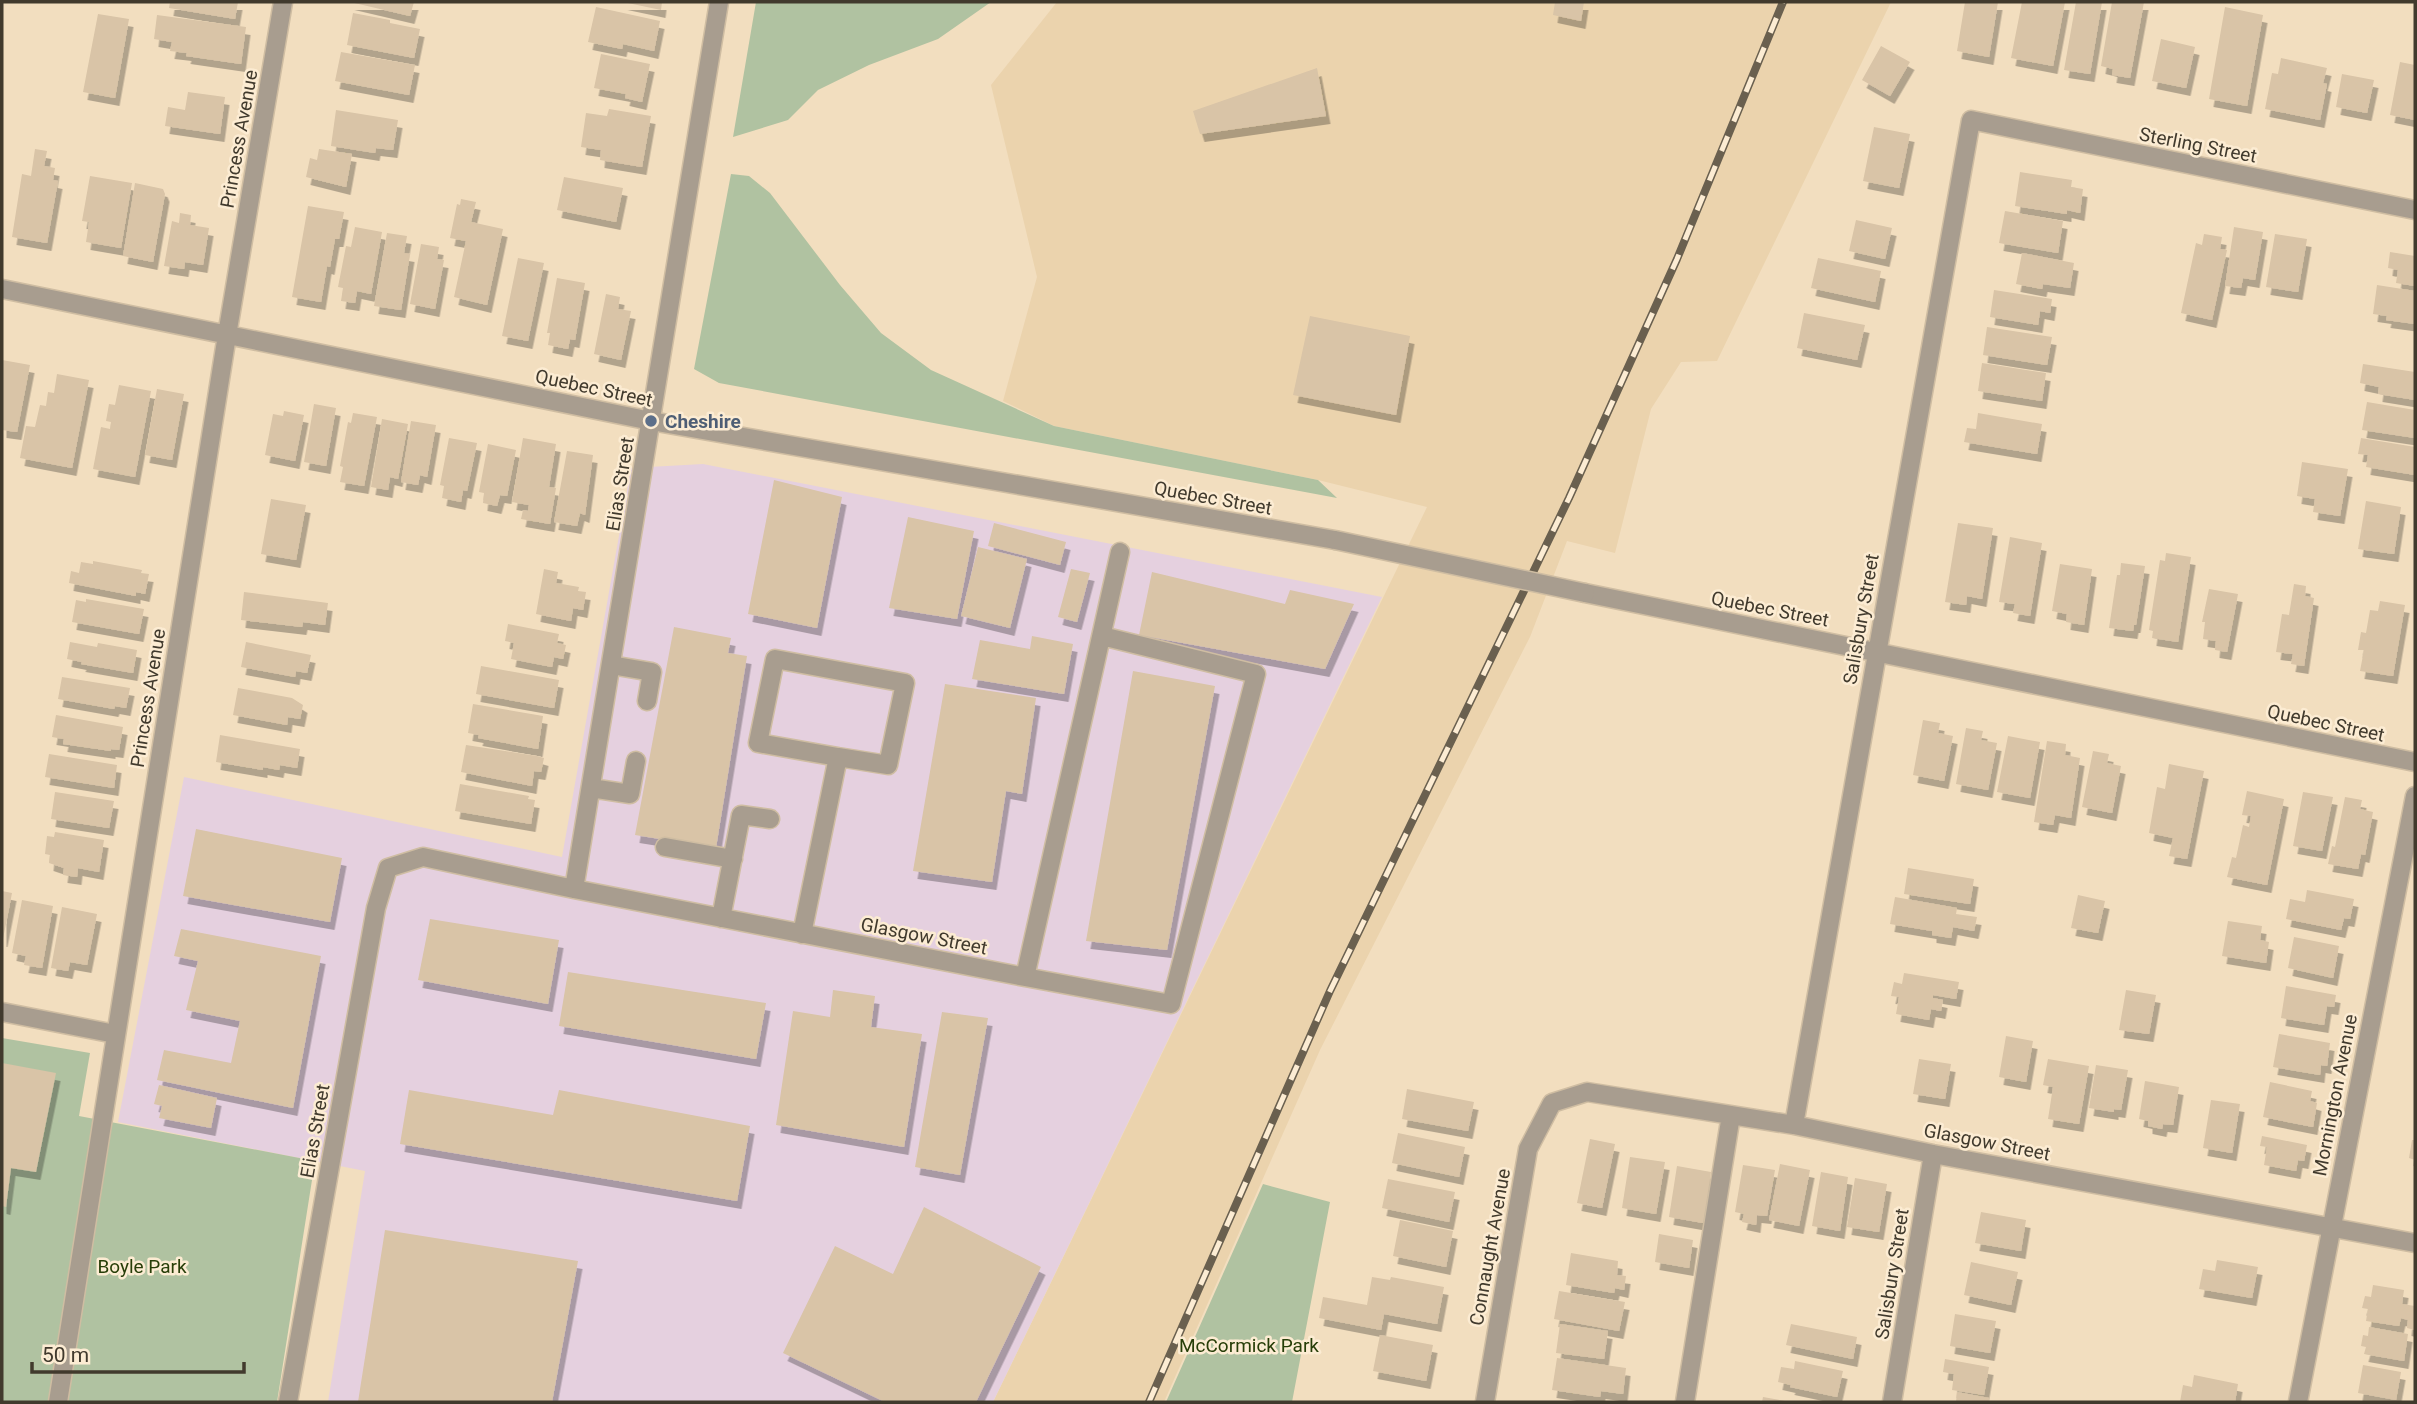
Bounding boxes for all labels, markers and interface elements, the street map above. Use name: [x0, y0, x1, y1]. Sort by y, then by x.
street label: Princess Avenue: [216, 68, 262, 210]
street label: Sterling Street: [2137, 122, 2259, 168]
street label: Quebec Street: [533, 364, 655, 412]
place label: Cheshire: [665, 410, 741, 433]
marker: Cheshire: [643, 413, 659, 429]
street label: Elias Street: [601, 435, 639, 533]
street label: Quebec Street: [1152, 476, 1274, 520]
street label: Salisbury Street: [1838, 552, 1884, 686]
street label: Quebec Street: [1709, 586, 1831, 632]
street label: Princess Avenue: [126, 627, 170, 769]
street label: Quebec Street: [2265, 699, 2387, 747]
street label: Glasgow Street: [859, 912, 989, 960]
street label: Mornington Avenue: [2308, 1012, 2362, 1178]
street label: Elias Street: [295, 1082, 335, 1180]
street label: Glasgow Street: [1922, 1118, 2052, 1166]
street label: Connaught Avenue: [1465, 1167, 1515, 1327]
street label: Salisbury Street: [1870, 1207, 1914, 1341]
park label: Boyle Park: [97, 1255, 187, 1278]
scale bar: [32, 1330, 243, 1374]
park label: McCormick Park: [1179, 1334, 1319, 1357]
text: 50 m: [42, 1343, 89, 1367]

